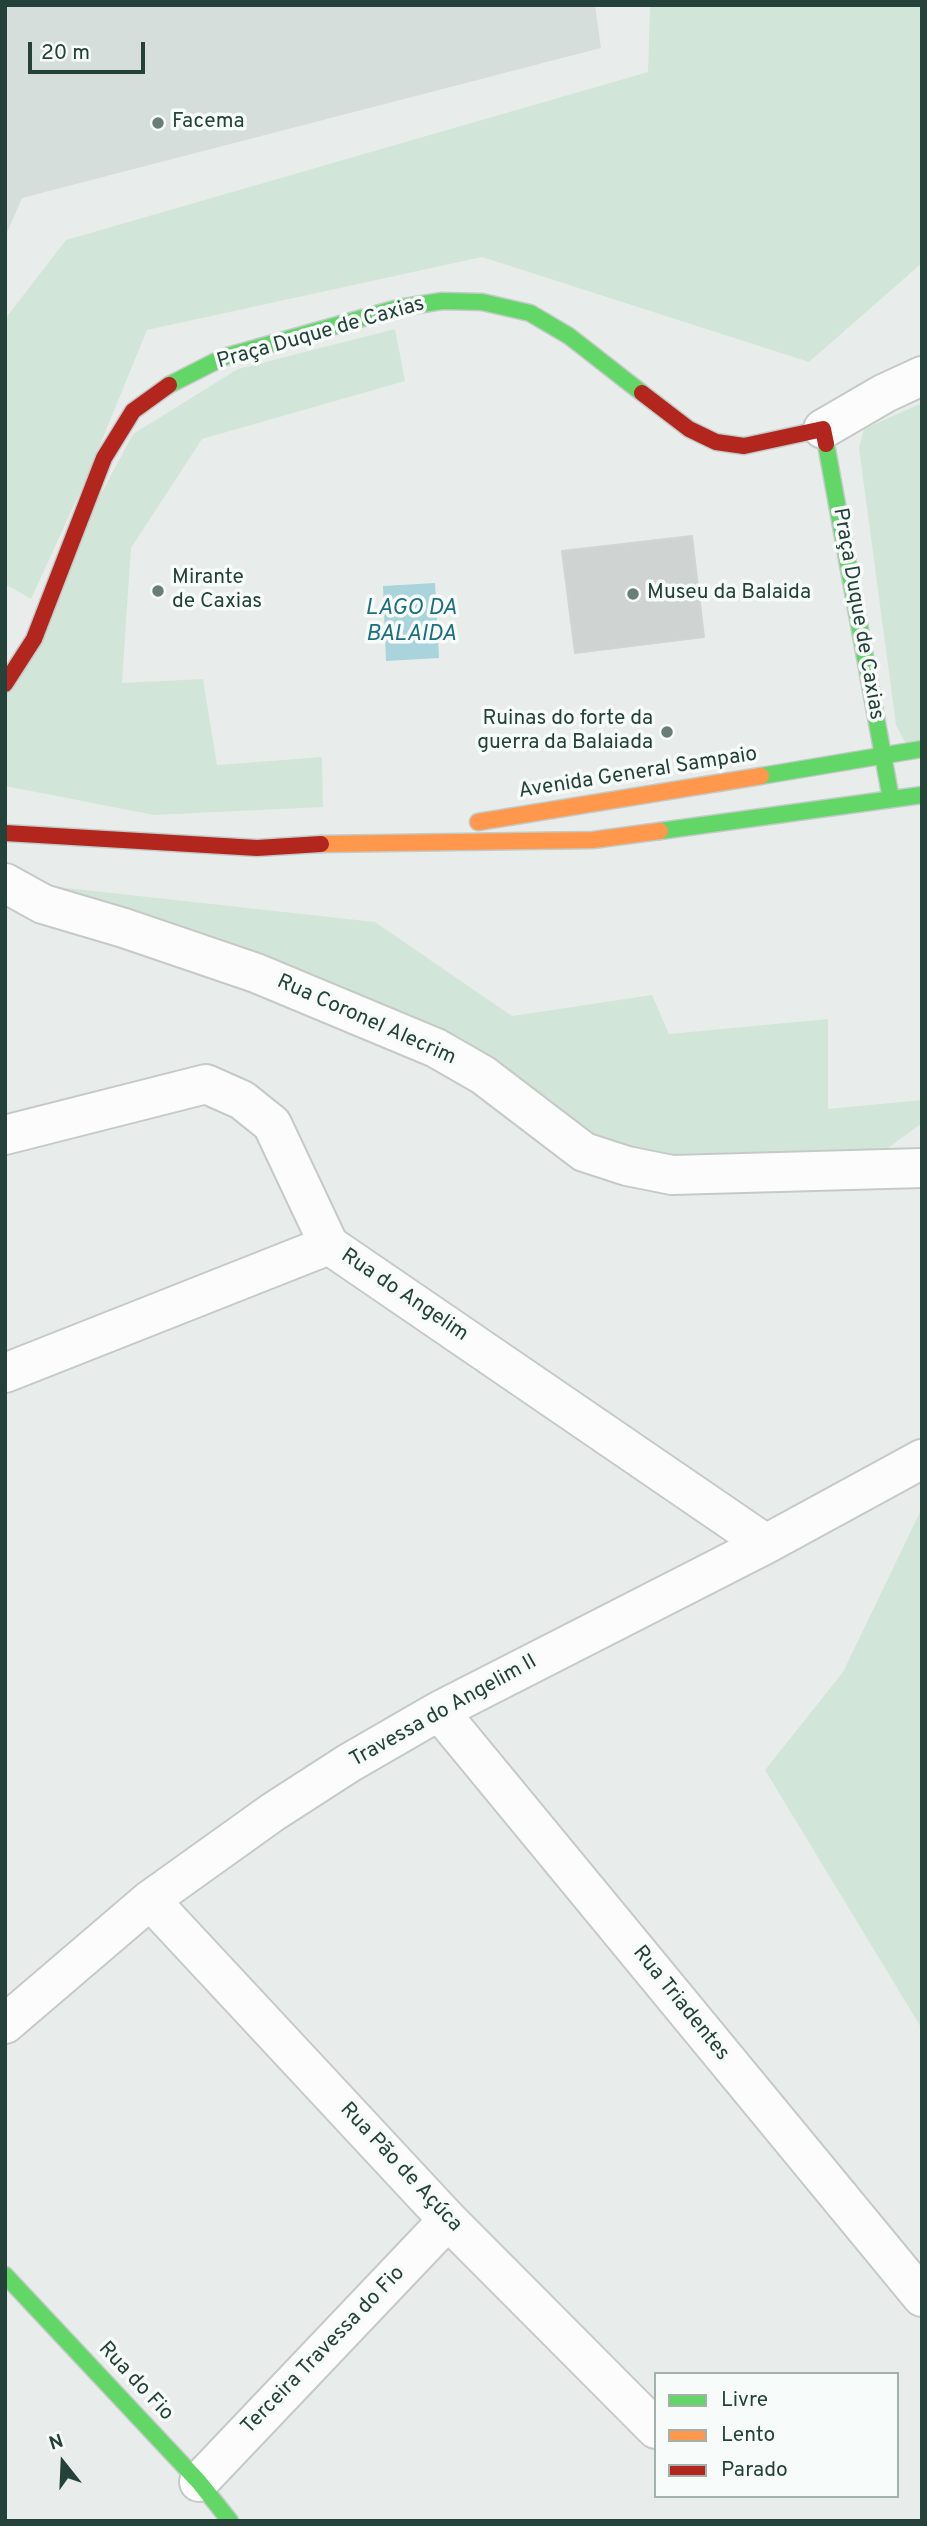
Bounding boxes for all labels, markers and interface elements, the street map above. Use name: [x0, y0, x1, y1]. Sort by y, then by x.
scale bar: [32, 28, 149, 72]
text: 20 m: [41, 40, 90, 67]
place label: Facema: [172, 110, 245, 136]
marker: Facema: [150, 115, 166, 131]
street label: Praça Duque de Caxias: [214, 292, 428, 376]
street label: Praça Duque de Caxias: [826, 506, 888, 722]
place label: Mirante de Caxias: [172, 566, 262, 616]
place label: Museu da Balaida: [647, 581, 811, 607]
marker: Mirante de Caxias: [150, 583, 166, 599]
marker: Museu da Balaida: [625, 586, 641, 602]
water label: LAGO DA BALAIDA: [365, 595, 457, 649]
place label: Ruinas do forte da guerra da Balaiada: [477, 707, 653, 757]
marker: Ruinas do forte da guerra da Balaiada: [659, 724, 675, 740]
street label: Avenida General Sampaio: [517, 743, 759, 805]
street label: Rua Coronel Alecrim: [273, 970, 459, 1072]
street label: Rua do Angelim: [336, 1244, 472, 1348]
street label: Travessa do Angelim II: [346, 1650, 542, 1774]
street label: Rua Triadentes: [626, 1942, 734, 2066]
street label: Rua Pão de Açúca: [334, 2098, 466, 2238]
street label: Terceira Travessa do Fio: [237, 2262, 411, 2440]
street label: Rua do Fio: [92, 2337, 178, 2427]
legend: [654, 2372, 899, 2498]
text: Livre: [721, 2387, 768, 2414]
text: Lento: [721, 2422, 775, 2449]
north arrow: [28, 2428, 98, 2498]
text: N: [46, 2430, 67, 2457]
text: Parado: [721, 2457, 788, 2484]

